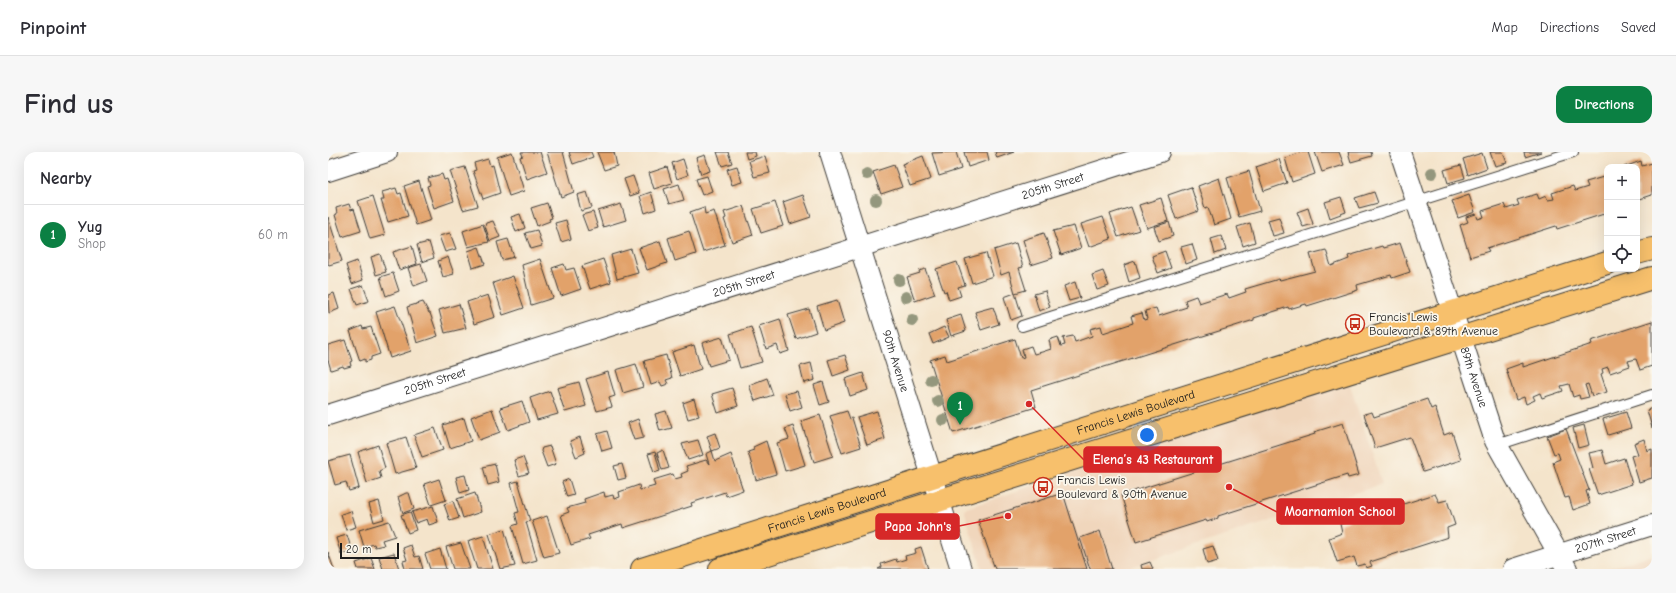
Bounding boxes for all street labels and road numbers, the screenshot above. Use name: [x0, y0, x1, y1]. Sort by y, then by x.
street label: 205th Street: [1020, 169, 1086, 202]
street label: 205th Street: [711, 267, 777, 300]
street label: 90th Avenue: [879, 328, 912, 394]
street label: 89th Avenue: [1458, 345, 1491, 409]
street label: 205th Street: [402, 365, 468, 398]
street label: Francis Lewis Boulevard: [1075, 387, 1197, 438]
street label: Francis Lewis Boulevard: [766, 485, 888, 536]
street label: 207th Street: [1573, 523, 1638, 556]

